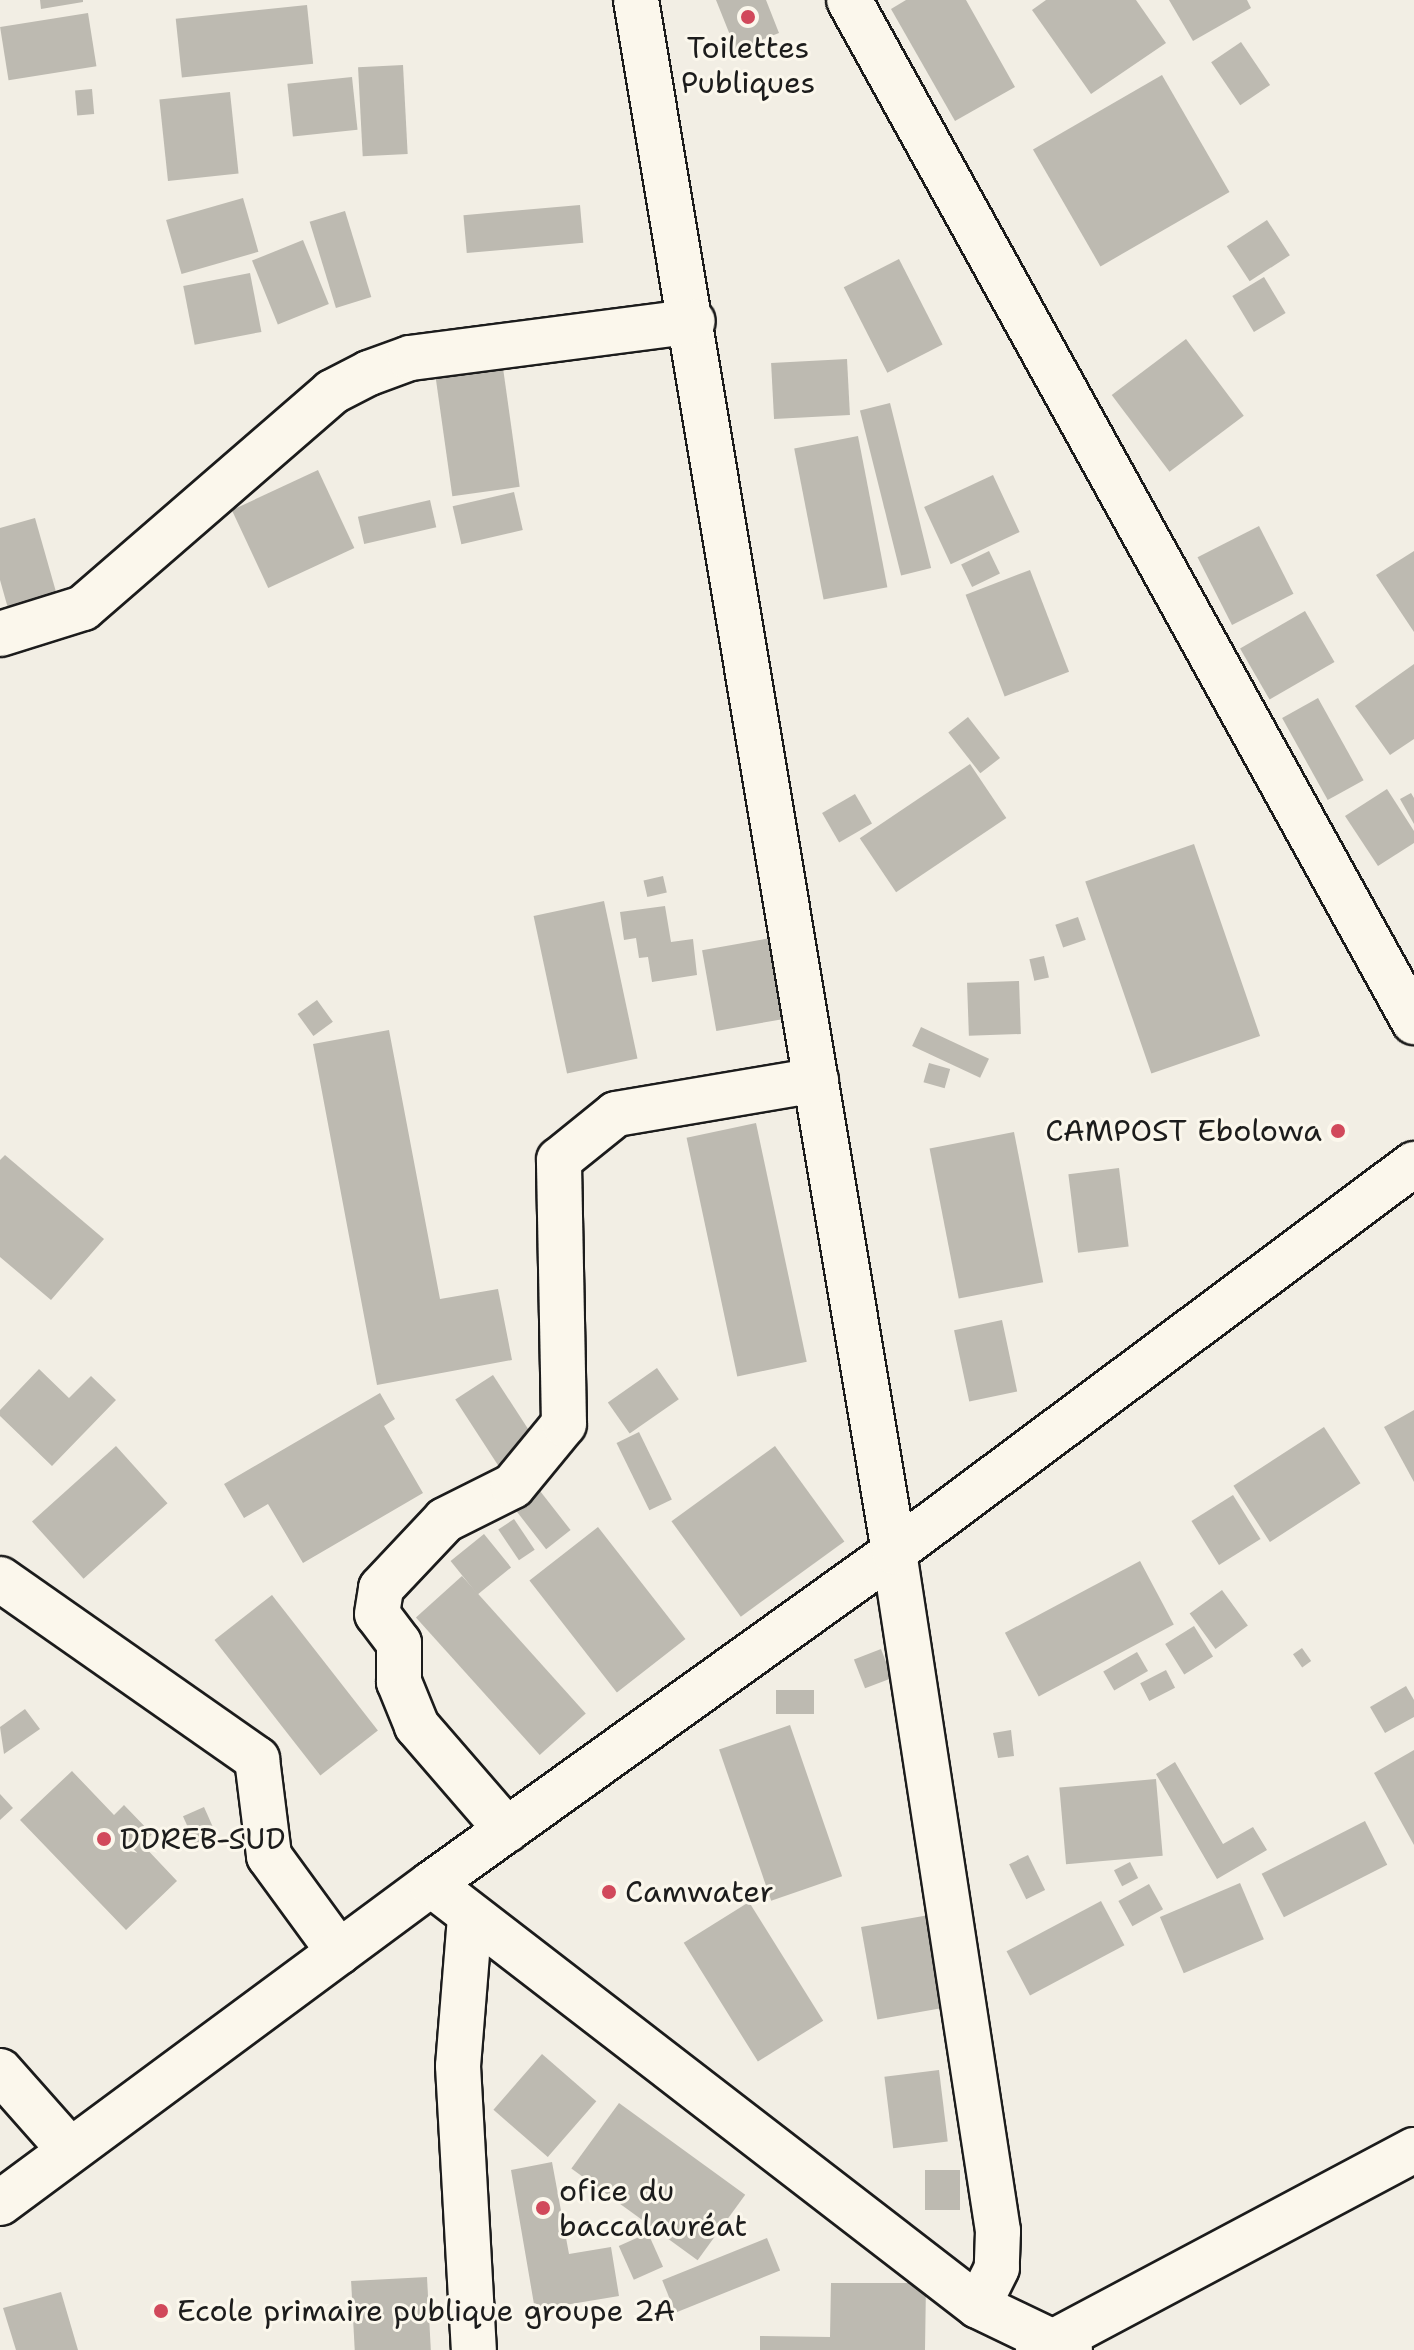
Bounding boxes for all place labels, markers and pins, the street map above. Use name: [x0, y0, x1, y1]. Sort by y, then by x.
marker: Toilettes Publiques: [739, 8, 757, 26]
place label: Toilettes Publiques: [681, 30, 815, 100]
place label: CAMPOST Ebolowa: [1045, 1113, 1322, 1149]
marker: CAMPOST Ebolowa: [1329, 1122, 1347, 1140]
place label: DDREB-SUD: [120, 1821, 285, 1857]
marker: DDREB-SUD: [95, 1830, 113, 1848]
place label: Camwater: [625, 1874, 774, 1910]
marker: Camwater: [600, 1883, 618, 1901]
place label: ofice du baccalauréat: [559, 2173, 747, 2244]
marker: ofice du baccalauréat: [534, 2199, 552, 2217]
place label: Ecole primaire publique groupe 2A: [177, 2293, 675, 2329]
marker: Ecole primaire publique groupe 2A: [152, 2302, 170, 2320]

